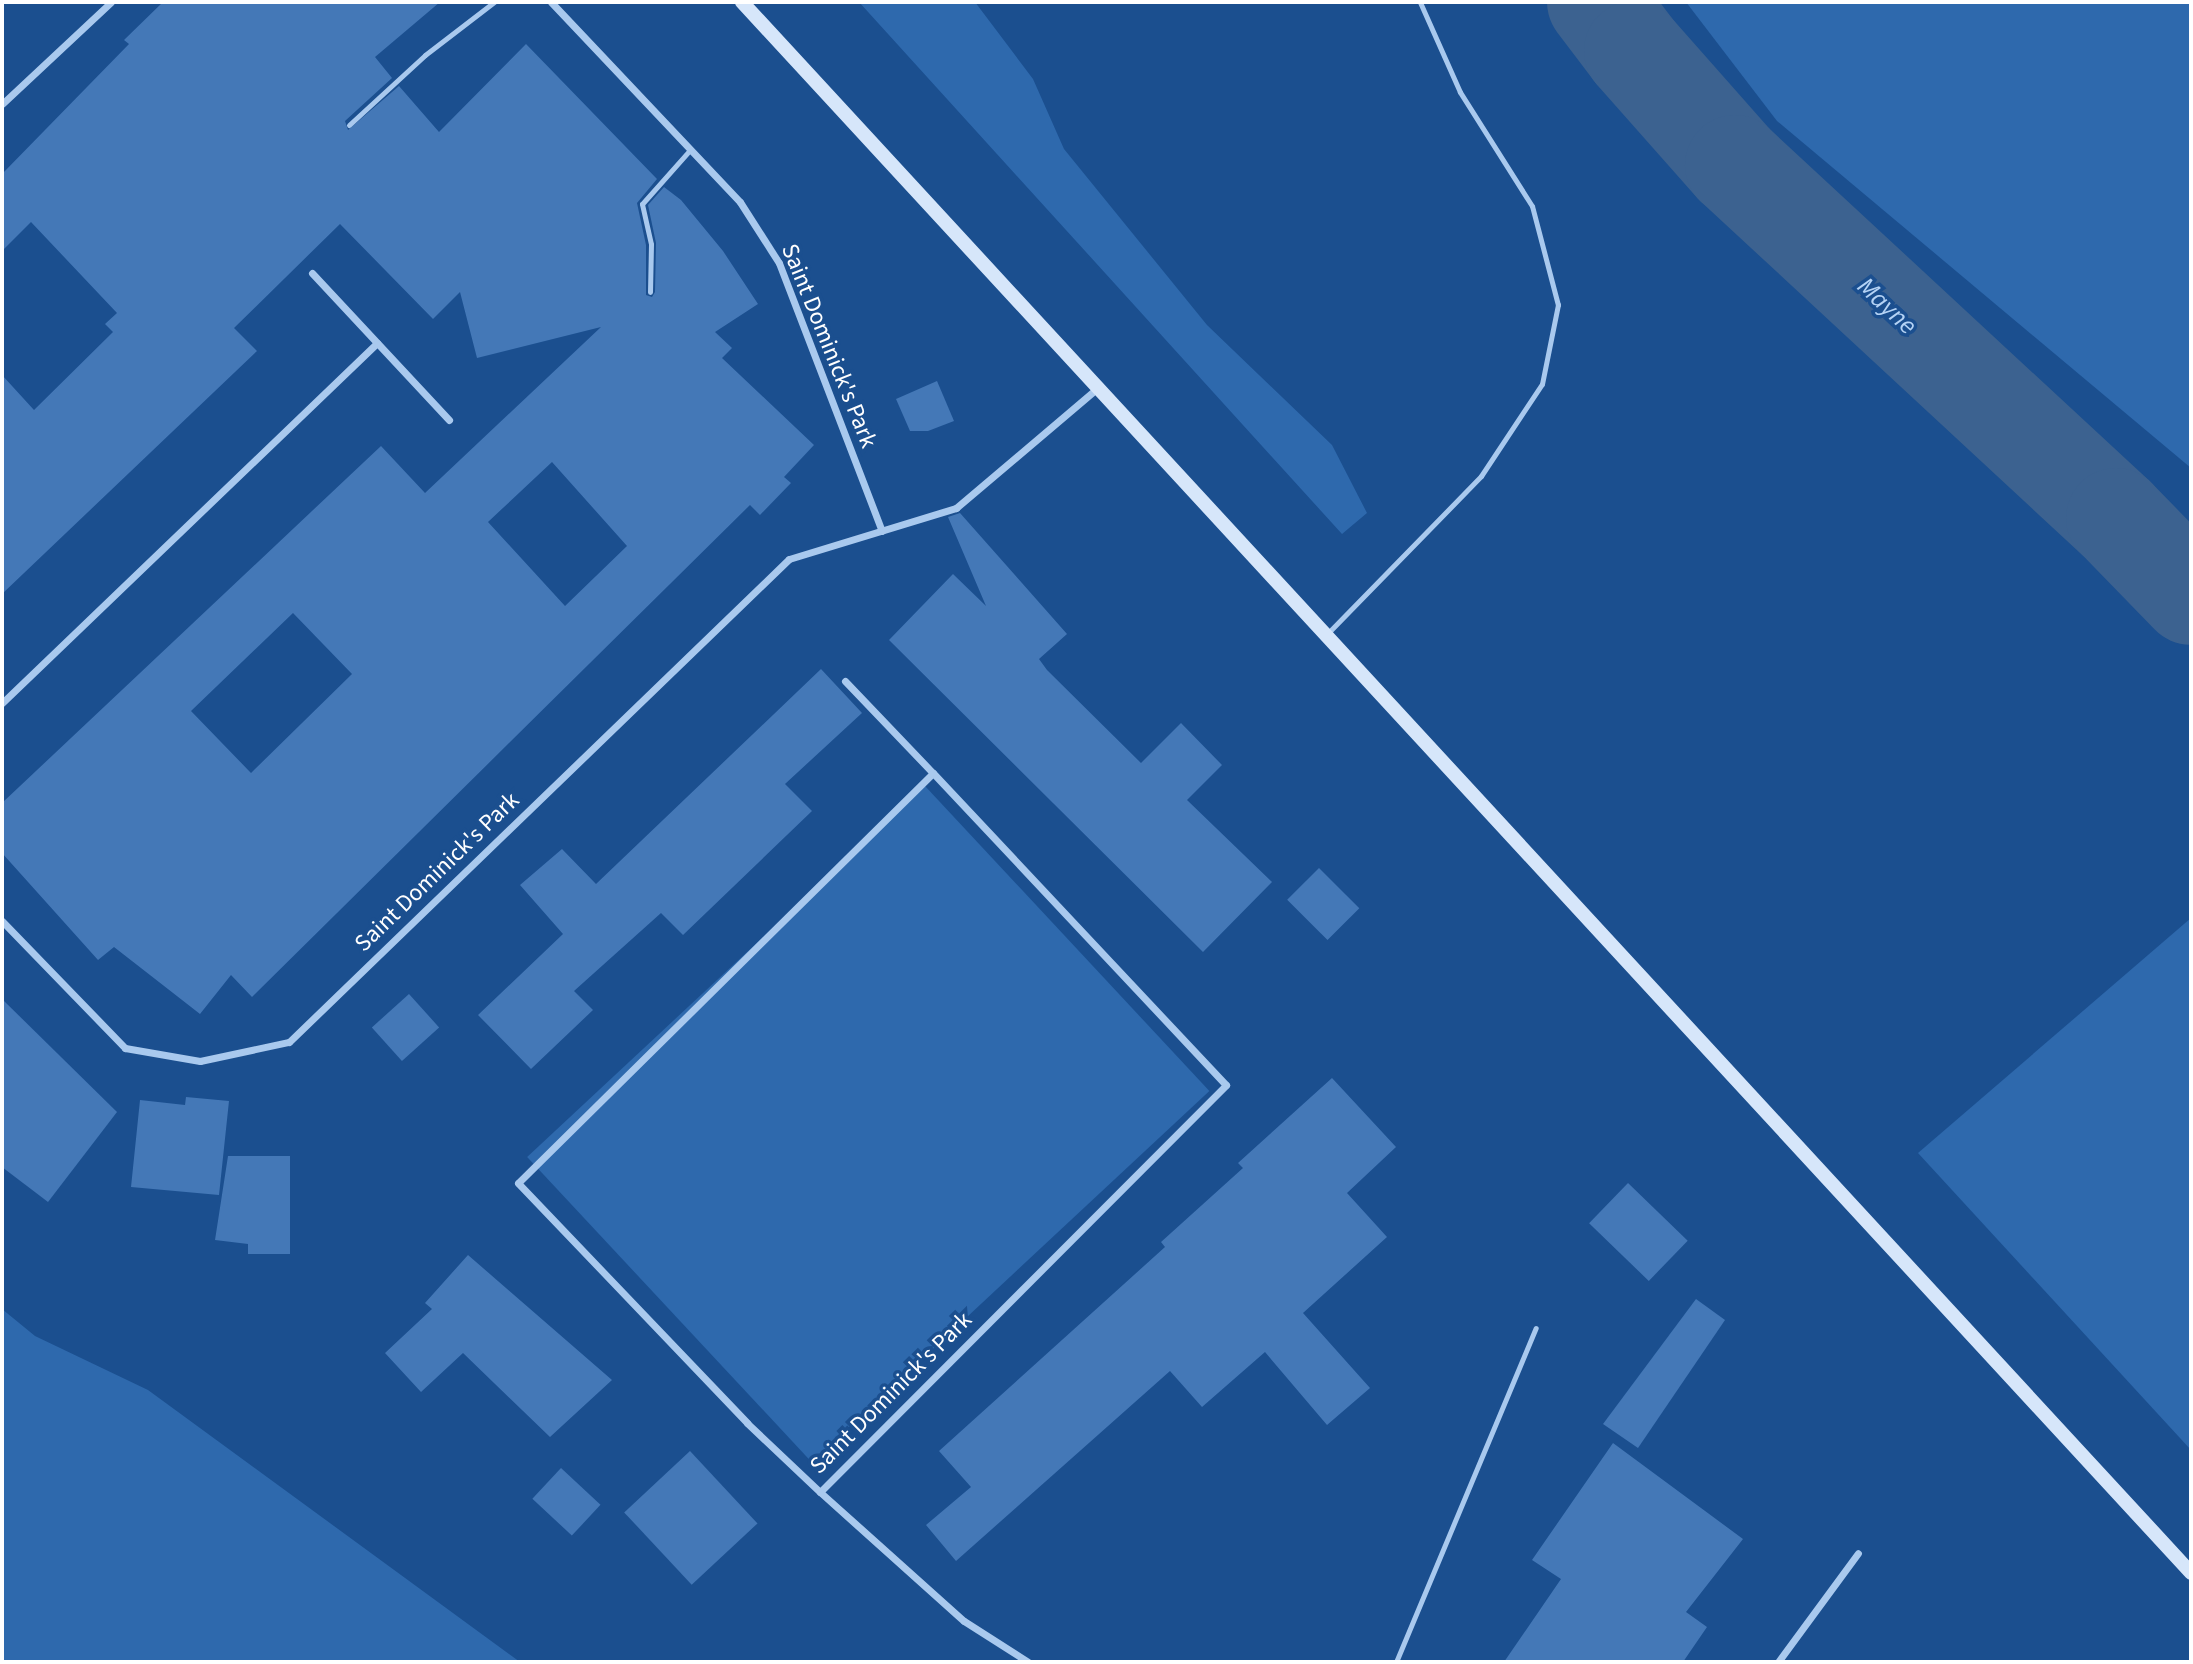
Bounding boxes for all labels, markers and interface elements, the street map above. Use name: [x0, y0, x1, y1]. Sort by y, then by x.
street label: Saint Dominick's Park: [775, 240, 883, 452]
water label: Mayne: [1851, 271, 1923, 341]
street label: Saint Dominick's Park: [349, 786, 525, 958]
street label: Saint Dominick's Park: [804, 1306, 978, 1480]

